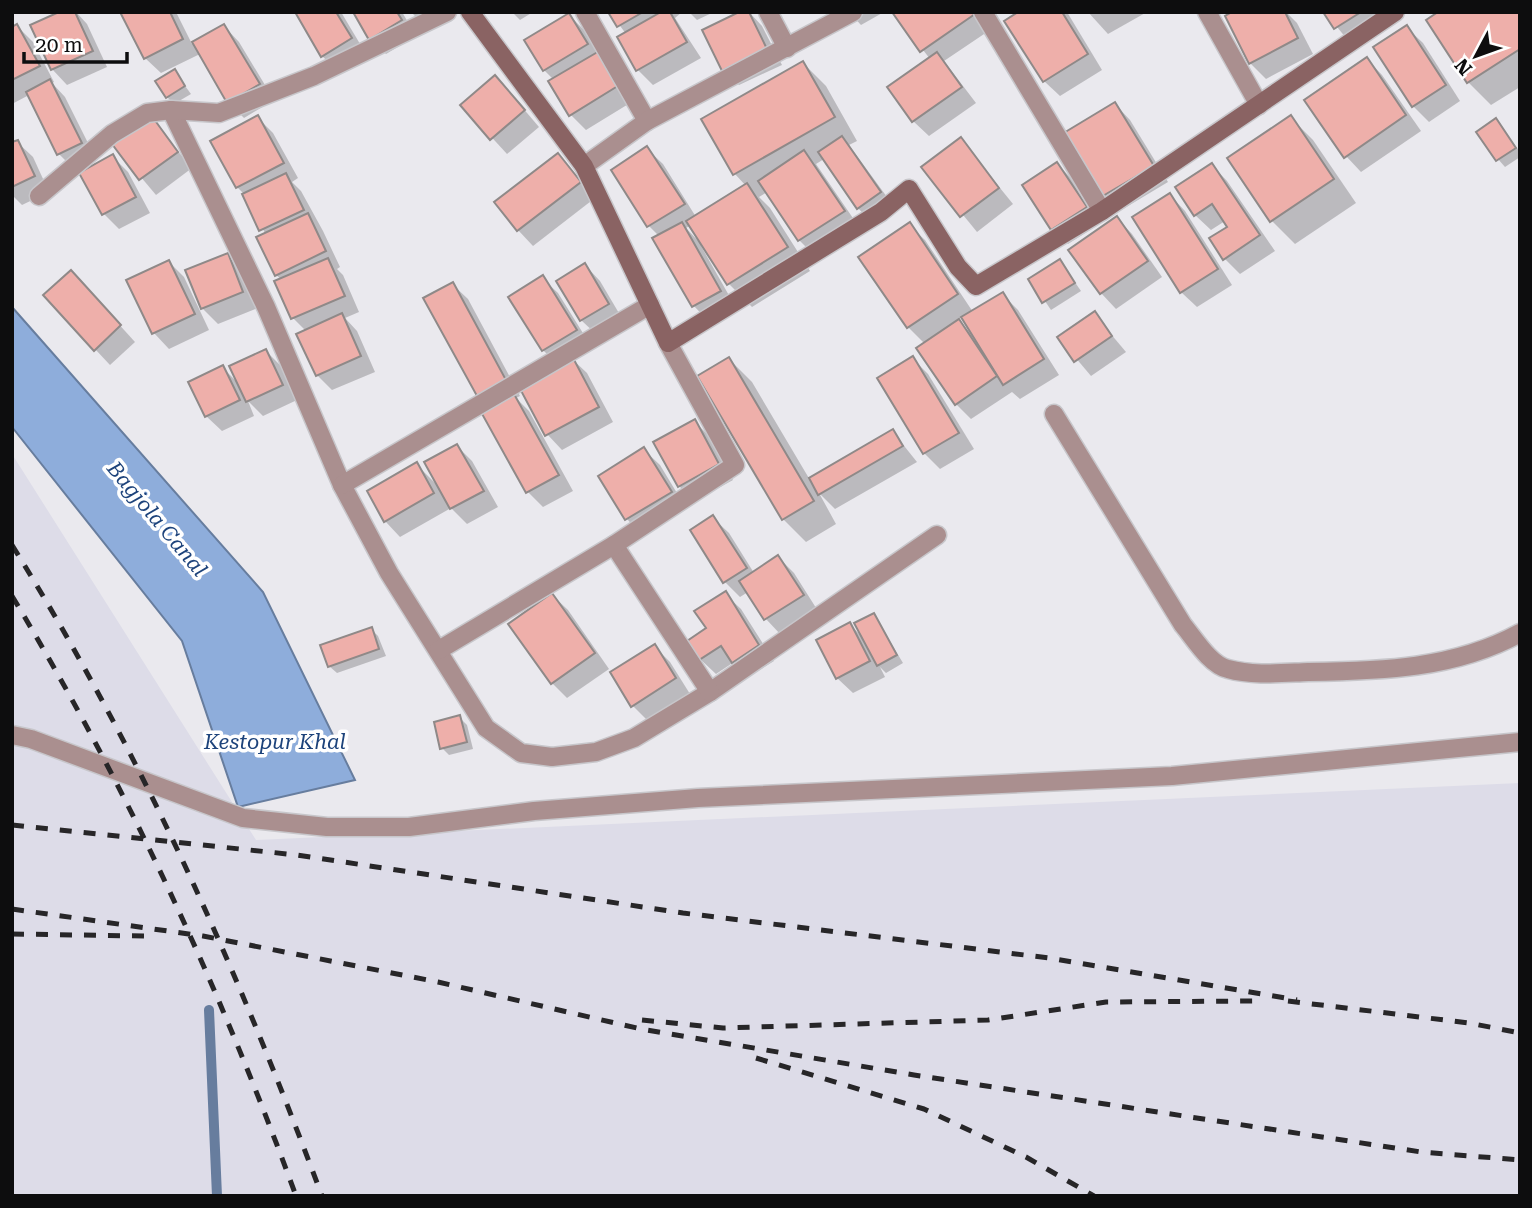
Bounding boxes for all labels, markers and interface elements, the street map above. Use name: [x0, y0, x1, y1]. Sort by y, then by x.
scale bar: [24, 21, 128, 65]
north arrow: [1441, 21, 1511, 91]
text: 20 m: [35, 33, 83, 57]
text: N: [1450, 53, 1477, 80]
water label: Bagjola Canal: [101, 456, 212, 581]
water label: Kestopur Khal: [203, 730, 346, 754]

